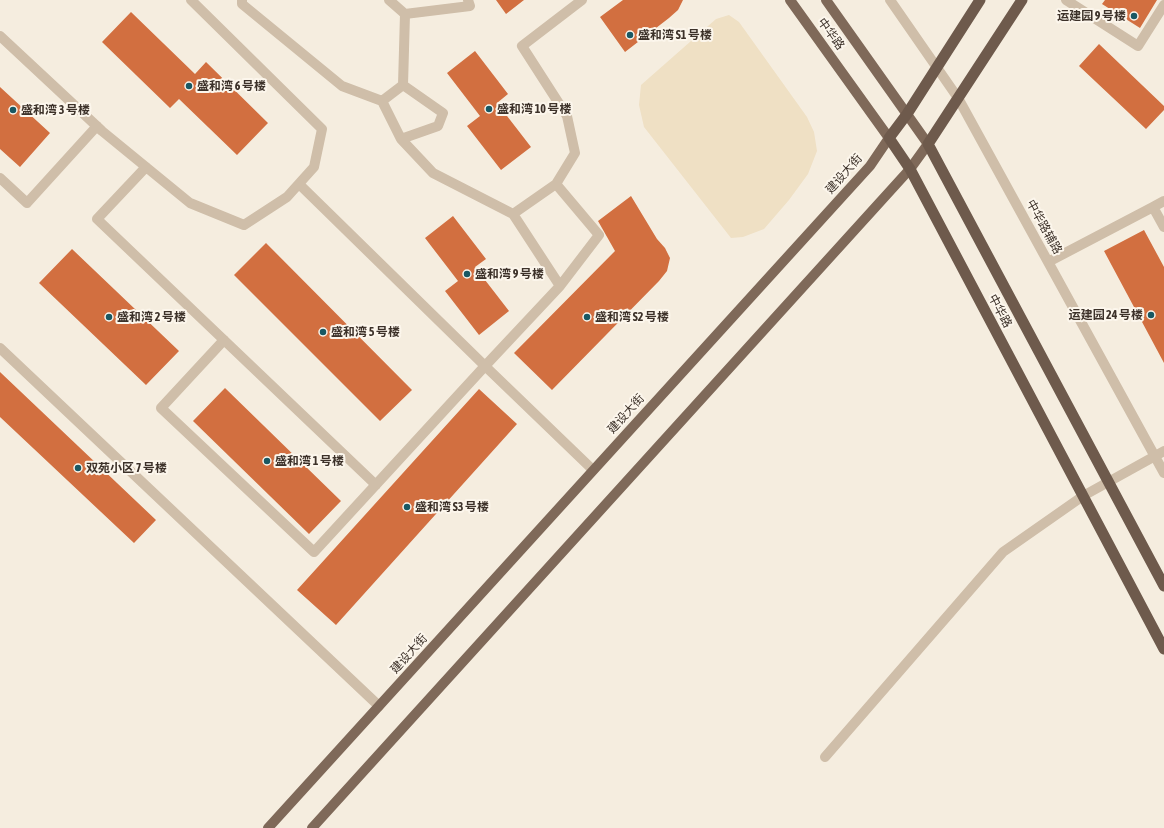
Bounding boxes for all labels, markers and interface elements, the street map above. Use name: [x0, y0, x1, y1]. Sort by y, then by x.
place label: 运建园 9 号楼: [1057, 9, 1126, 23]
marker: 运建园 9 号楼: [1129, 11, 1139, 21]
street label: 中华路: [815, 15, 847, 53]
place label: 盛和湾 S1 号楼: [638, 28, 712, 42]
marker: 盛和湾 S1 号楼: [625, 30, 635, 40]
place label: 盛和湾 6 号楼: [197, 79, 266, 93]
marker: 盛和湾 6 号楼: [184, 81, 194, 91]
place label: 盛和湾 10 号楼: [497, 102, 572, 116]
place label: 盛和湾 3 号楼: [21, 103, 90, 117]
marker: 盛和湾 10 号楼: [484, 104, 494, 114]
marker: 盛和湾 3 号楼: [8, 105, 18, 115]
street label: 建设大街: [823, 151, 865, 197]
street label: 中华路辅路: [1023, 197, 1065, 257]
place label: 盛和湾 9 号楼: [475, 267, 544, 281]
marker: 盛和湾 9 号楼: [462, 269, 472, 279]
street label: 中华路: [985, 292, 1015, 330]
place label: 运建园 24 号楼: [1068, 308, 1143, 322]
place label: 盛和湾 2 号楼: [117, 310, 186, 324]
place label: 盛和湾 S2 号楼: [595, 310, 669, 324]
marker: 运建园 24 号楼: [1146, 310, 1156, 320]
marker: 盛和湾 2 号楼: [104, 312, 114, 322]
marker: 盛和湾 S2 号楼: [582, 312, 592, 322]
place label: 盛和湾 5 号楼: [331, 325, 400, 339]
marker: 盛和湾 5 号楼: [318, 327, 328, 337]
street label: 建设大街: [605, 391, 647, 437]
place label: 盛和湾 1 号楼: [275, 454, 344, 468]
marker: 盛和湾 1 号楼: [262, 456, 272, 466]
place label: 双苑小区 7 号楼: [86, 461, 167, 475]
marker: 双苑小区 7 号楼: [73, 463, 83, 473]
place label: 盛和湾 S3 号楼: [415, 500, 489, 514]
marker: 盛和湾 S3 号楼: [402, 502, 412, 512]
street label: 建设大街: [388, 631, 430, 677]

